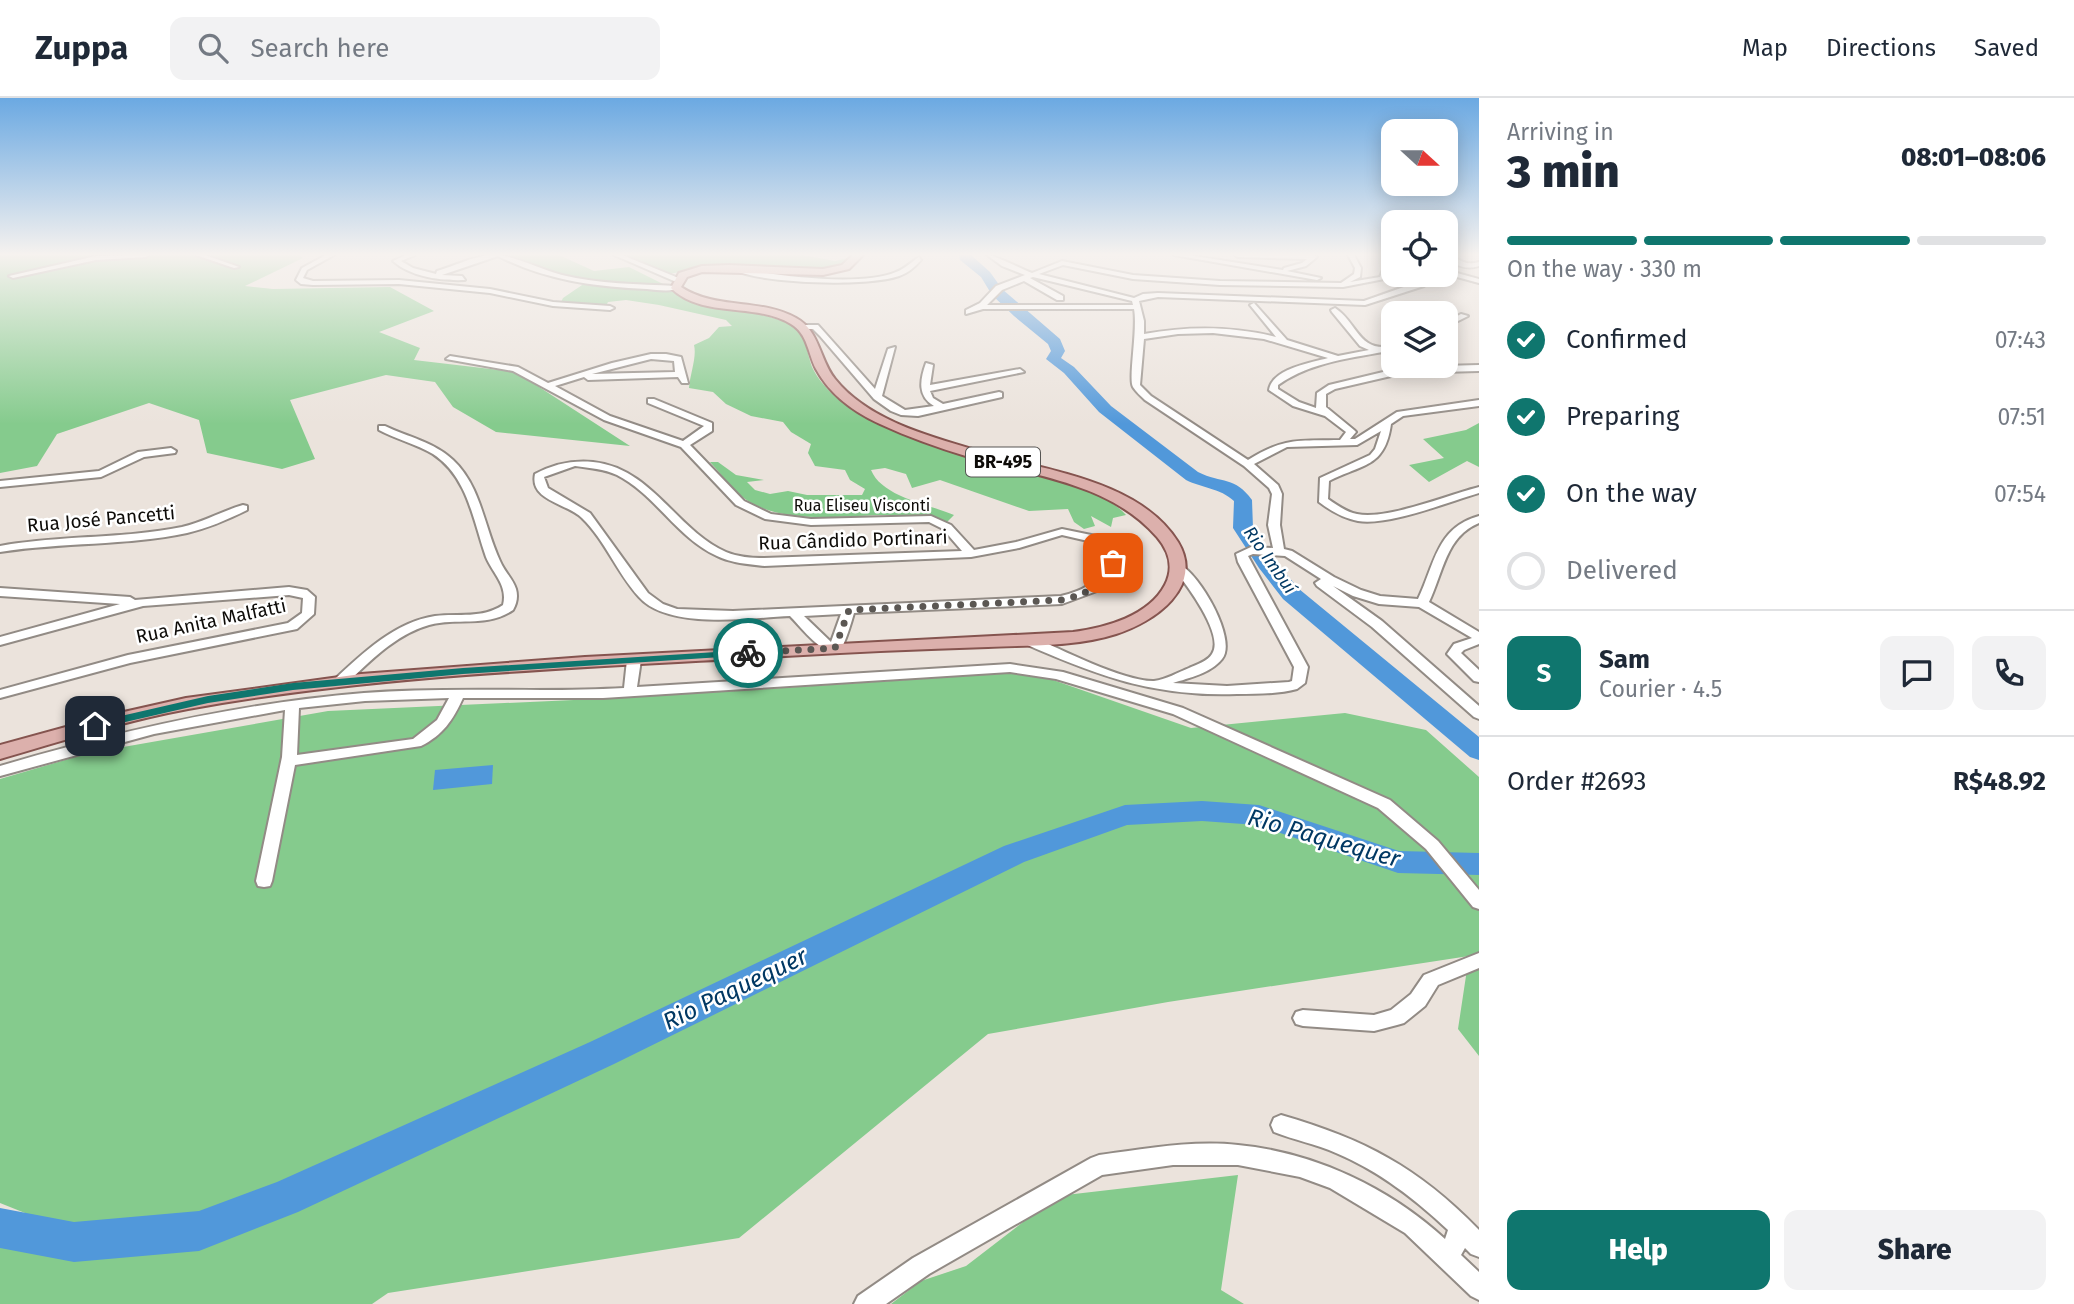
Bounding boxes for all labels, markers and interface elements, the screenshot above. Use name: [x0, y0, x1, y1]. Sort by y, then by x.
search box: [170, 17, 660, 80]
text: Zuppa: [35, 28, 128, 68]
icon: search: [194, 29, 232, 67]
text: Search here: [250, 33, 389, 64]
text: Map: [1742, 34, 1788, 62]
text: Directions: [1826, 34, 1936, 62]
text: Saved: [1974, 34, 2039, 62]
text: Arriving in: [1507, 118, 1614, 146]
north arrow: [1381, 119, 1458, 196]
map controls: [1381, 119, 1458, 378]
text: 08:01–08:06: [1901, 142, 2046, 173]
text: 3 min: [1507, 144, 1620, 199]
button: locate: [1381, 210, 1458, 287]
text: On the way · 330 m: [1507, 255, 1702, 283]
button: layers: [1381, 301, 1458, 378]
icon: check: [1507, 321, 1545, 359]
text: Confirmed: [1566, 324, 1687, 355]
text: 07:43: [1995, 326, 2046, 354]
icon: check: [1507, 398, 1545, 436]
text: Preparing: [1566, 401, 1679, 432]
text: 07:51: [1997, 403, 2046, 431]
road number: BR-495: [966, 448, 1040, 476]
icon: check: [1507, 475, 1545, 513]
text: On the way: [1566, 478, 1697, 509]
text: 07:54: [1994, 480, 2046, 508]
street label: Rua Eliseu Visconti: [794, 496, 930, 515]
street label: Rua José Pancetti: [26, 501, 176, 537]
water label: Rio Imbuí: [1239, 522, 1302, 599]
street label: Rua Cândido Portinari: [758, 525, 948, 555]
pin: [1083, 533, 1143, 593]
icon: bag: [1094, 544, 1132, 582]
text: Delivered: [1566, 555, 1678, 586]
street label: Rua Anita Malfatti: [134, 594, 288, 648]
courier: [713, 618, 783, 688]
icon: bike: [729, 634, 767, 672]
button: chat: [1880, 636, 1954, 710]
button: phone: [1972, 636, 2046, 710]
text: Sam: [1599, 644, 1650, 675]
text: S: [1537, 658, 1551, 689]
text: Courier · 4.5: [1599, 675, 1722, 703]
pin: [65, 696, 125, 756]
icon: home: [76, 707, 114, 745]
text: Order #2693: [1507, 766, 1647, 797]
text: R$48.92: [1953, 766, 2046, 797]
water label: Rio Paquequer: [1245, 803, 1404, 873]
water label: Rio Paquequer: [658, 942, 812, 1036]
button: Help: [1507, 1210, 1770, 1290]
button: Share: [1784, 1210, 2046, 1290]

